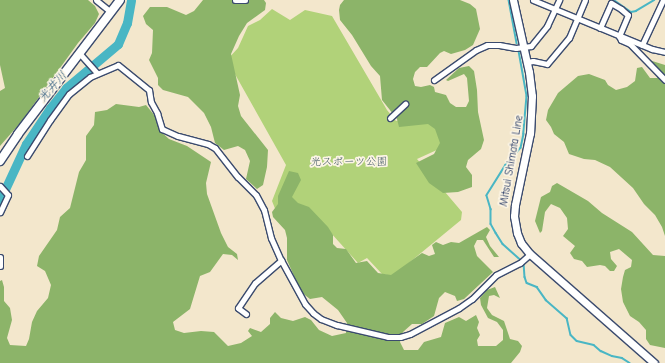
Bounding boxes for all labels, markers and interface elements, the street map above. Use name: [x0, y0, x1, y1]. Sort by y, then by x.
water label: 光井川: [36, 69, 70, 105]
street label: Mitsui Shimata Line: [497, 114, 527, 208]
park label: 光スポーツ公園: [311, 155, 387, 169]

